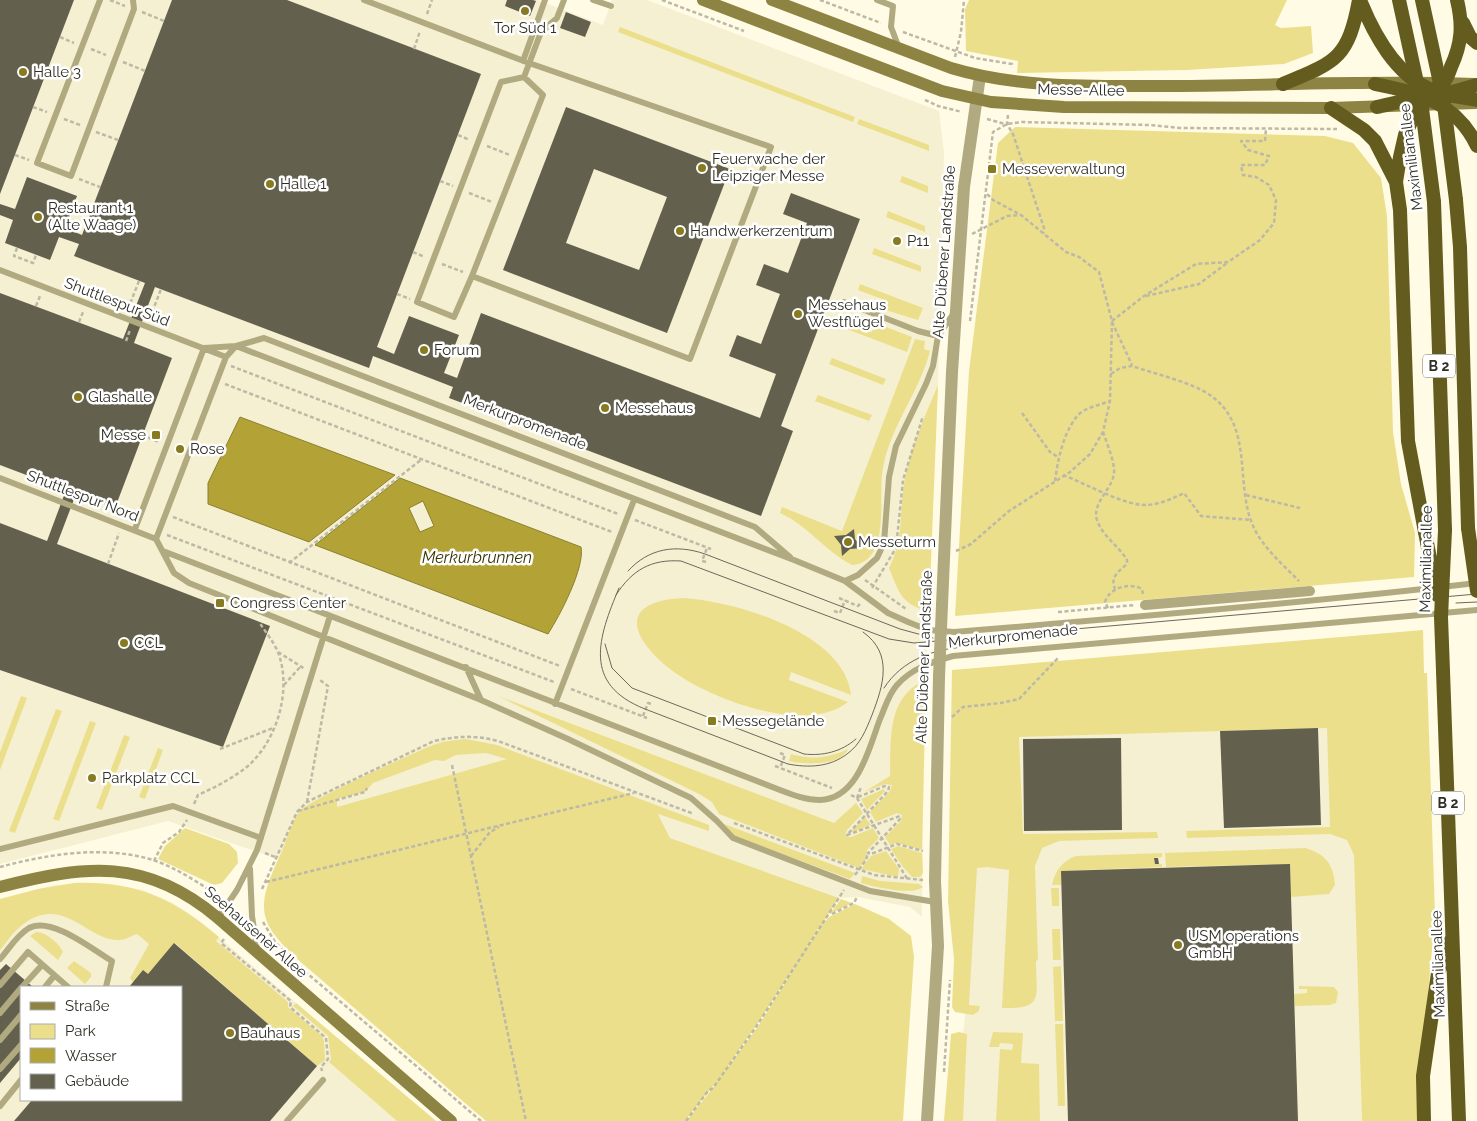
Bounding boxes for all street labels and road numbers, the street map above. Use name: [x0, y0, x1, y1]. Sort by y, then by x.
street label: Messe-Allee: [1037, 80, 1125, 100]
street label: Maximilianallee: [1396, 102, 1426, 211]
street label: Alte Dübener Landstraße: [929, 165, 959, 339]
street label: Shuttlespur Süd: [62, 274, 172, 330]
road number: B 2: [1423, 354, 1455, 378]
street label: Merkurpromenade: [461, 390, 589, 454]
street label: Shuttlespur Nord: [24, 466, 142, 526]
street label: Maximilianallee: [1416, 505, 1436, 613]
street label: Alte Dübener Landstraße: [912, 570, 936, 744]
street label: Merkurpromenade: [947, 620, 1079, 652]
road number: B 2: [1432, 791, 1464, 814]
street label: Seehausener Allee: [201, 882, 311, 982]
street label: Maximilianallee: [1427, 910, 1449, 1018]

